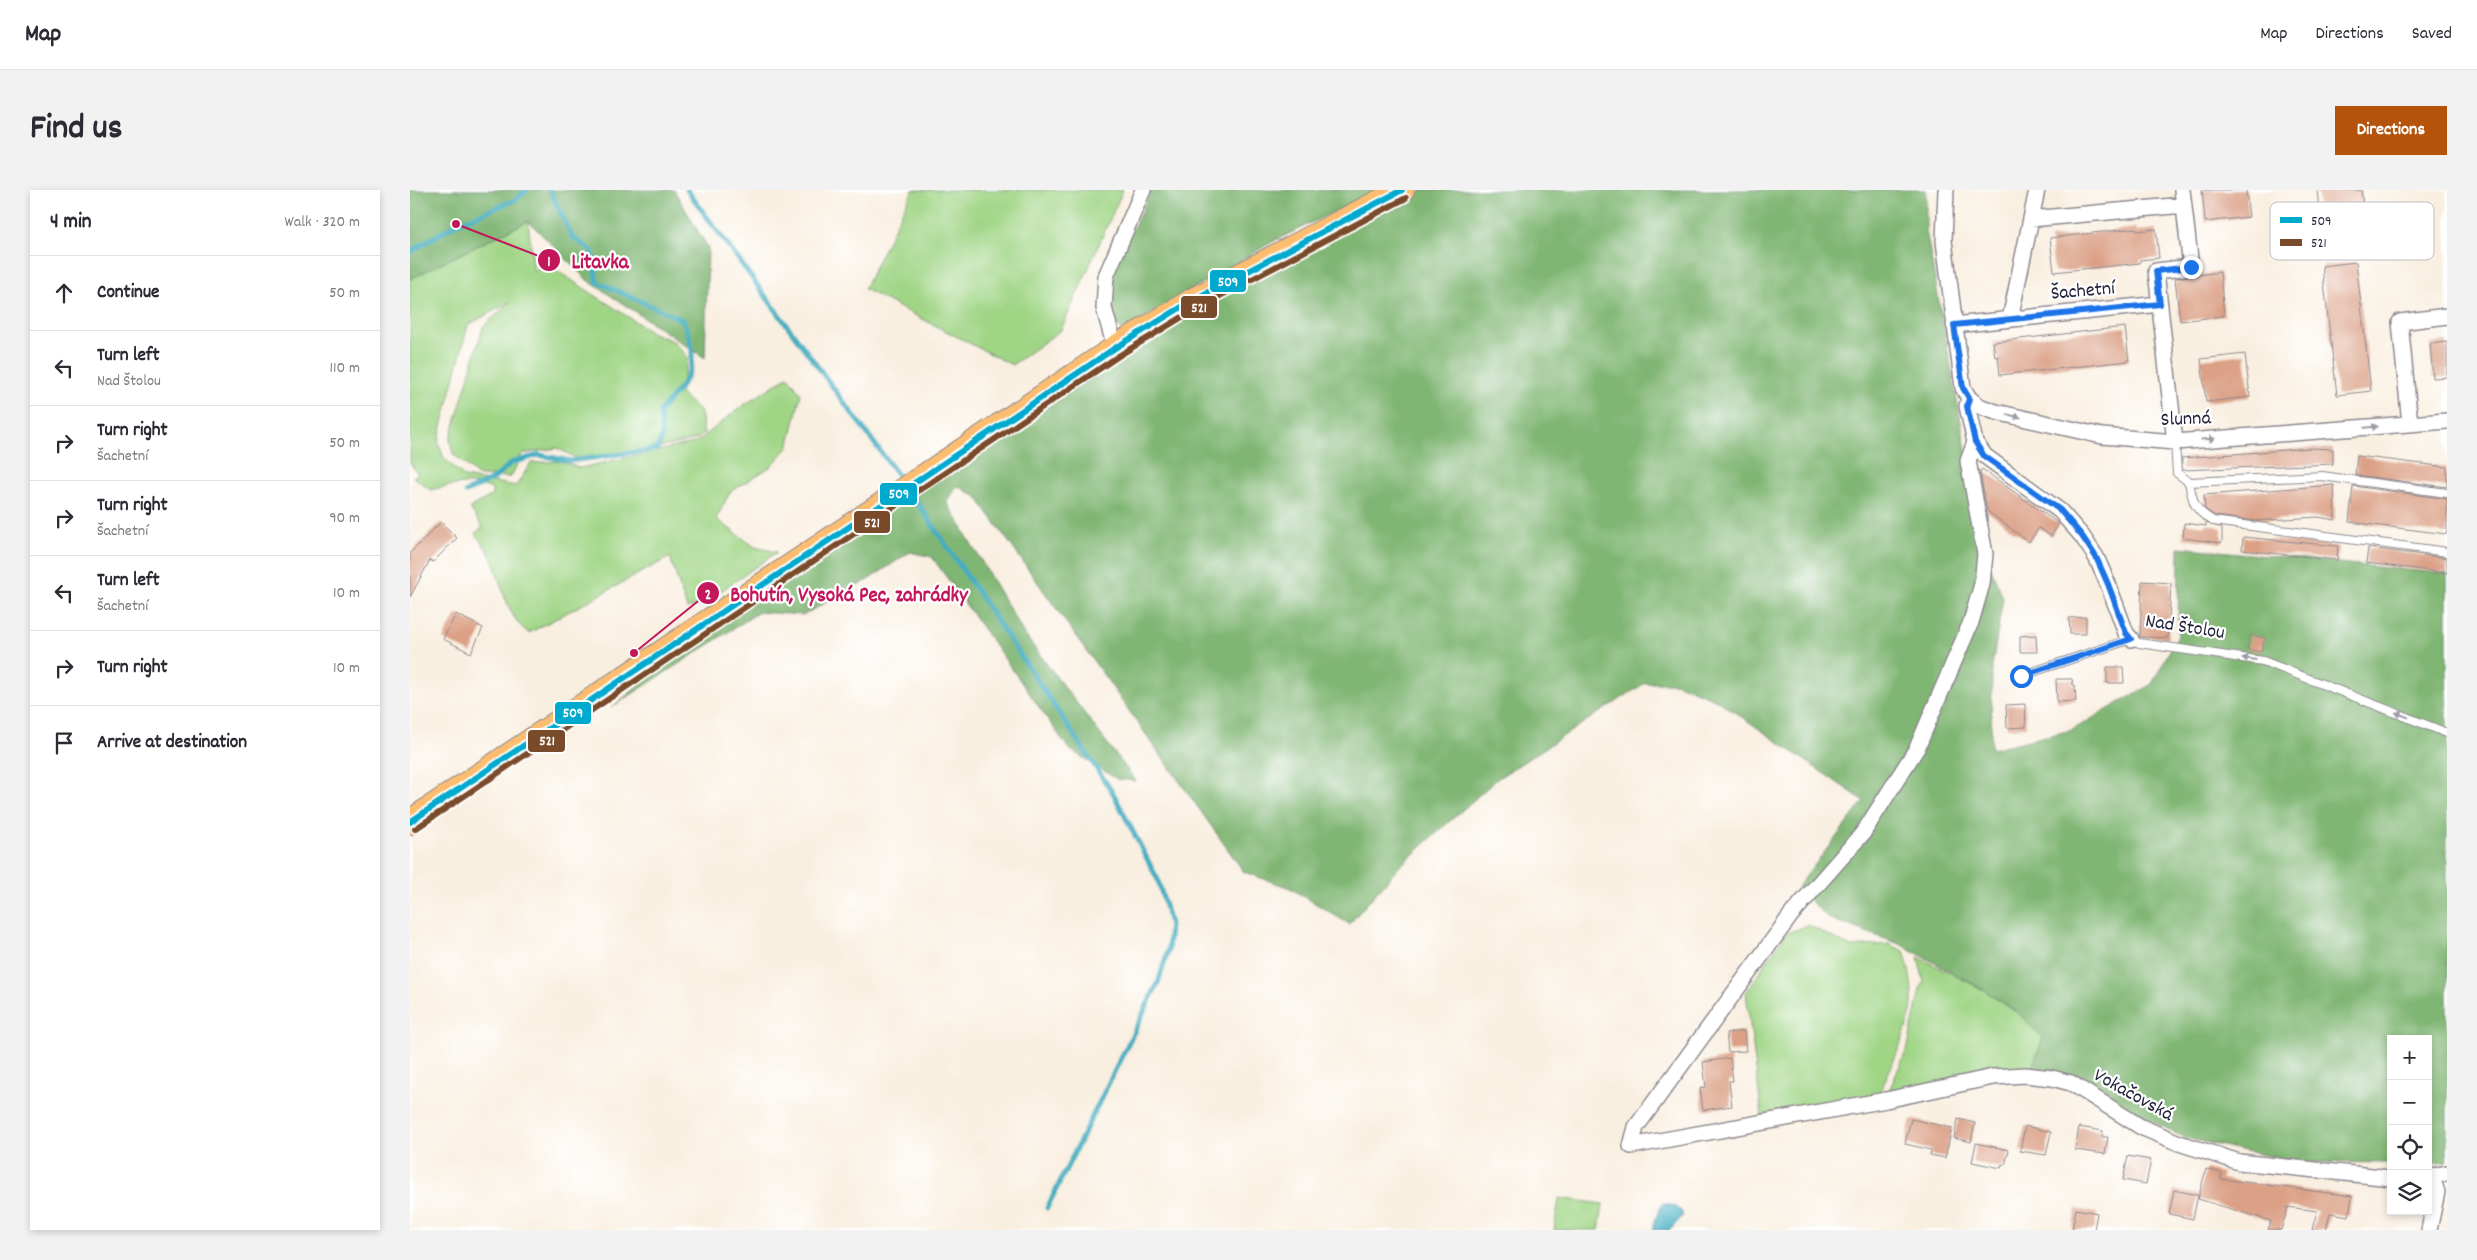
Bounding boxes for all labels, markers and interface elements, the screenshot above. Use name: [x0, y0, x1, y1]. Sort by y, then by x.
text: Map: [25, 18, 61, 52]
text: Map: [2260, 22, 2287, 47]
text: Directions: [2315, 22, 2384, 47]
text: Saved: [2412, 22, 2452, 47]
text: Find us: [30, 105, 122, 155]
button: Directions: [2335, 106, 2447, 155]
legend: [2270, 202, 2434, 260]
text: 4 min: [50, 208, 92, 238]
text: Walk · 320 m: [284, 211, 360, 234]
text: 509: [2311, 212, 2332, 232]
text: 521: [2311, 234, 2327, 254]
callout: Litavka: [537, 242, 639, 278]
text: Litavka: [571, 249, 630, 279]
text: 1: [547, 252, 551, 274]
route end: [2180, 256, 2203, 279]
line badge: 509: [1209, 269, 1247, 293]
text: 509: [1218, 273, 1238, 293]
street label: Šachetní: [2050, 275, 2117, 309]
icon: ahead: [50, 279, 78, 307]
text: Continue: [97, 280, 159, 307]
text: 50 m: [329, 282, 360, 305]
line badge: 521: [1180, 295, 1218, 319]
text: 521: [1191, 299, 1207, 319]
text: Turn left: [97, 343, 160, 370]
icon: left: [50, 354, 78, 382]
text: 110 m: [330, 357, 360, 380]
text: Nad Štolou: [97, 370, 161, 393]
street label: Slunná: [2160, 405, 2212, 435]
one-way arrow: [2006, 412, 2021, 420]
text: Turn right: [97, 418, 168, 445]
one-way arrow: [2363, 423, 2379, 431]
icon: right: [50, 429, 78, 457]
text: 50 m: [329, 432, 360, 455]
one-way arrow: [2201, 435, 2217, 443]
text: Šachetní: [97, 445, 148, 468]
line badge: 509: [879, 482, 918, 506]
text: 509: [889, 485, 909, 505]
text: Turn right: [97, 493, 168, 520]
icon: right: [50, 504, 78, 532]
text: 90 m: [329, 507, 360, 530]
line badge: 521: [853, 510, 891, 534]
text: 521: [864, 514, 880, 534]
text: Šachetní: [97, 520, 148, 543]
text: Turn left: [97, 568, 160, 595]
callout: Bohutín, Vysoká Pec, zahrádky: [695, 575, 978, 611]
icon: left: [50, 579, 78, 607]
text: 10 m: [333, 582, 360, 605]
text: Bohutín, Vysoká Pec, zahrádky: [730, 582, 969, 612]
text: 2: [705, 585, 711, 607]
text: Šachetní: [97, 595, 148, 618]
street label: Nad Štolou: [2143, 608, 2227, 648]
icon: right: [50, 654, 78, 682]
text: Turn right: [97, 655, 168, 682]
one-way arrow: [2241, 655, 2257, 663]
text: 10 m: [333, 657, 360, 680]
route start: [2010, 665, 2033, 688]
line badge: 509: [554, 701, 592, 725]
text: 509: [563, 704, 583, 724]
one-way arrow: [2394, 711, 2409, 718]
icon: arrive: [50, 729, 78, 757]
line badge: 521: [527, 729, 566, 753]
text: Arrive at destination: [97, 730, 247, 757]
text: 521: [539, 732, 555, 752]
map controls: [2387, 1035, 2432, 1215]
button: +: [2387, 1035, 2432, 1080]
street label: Vokačovská: [2088, 1062, 2178, 1130]
button: −: [2387, 1080, 2432, 1125]
button: locate: [2387, 1125, 2432, 1170]
button: layers: [2387, 1170, 2432, 1215]

